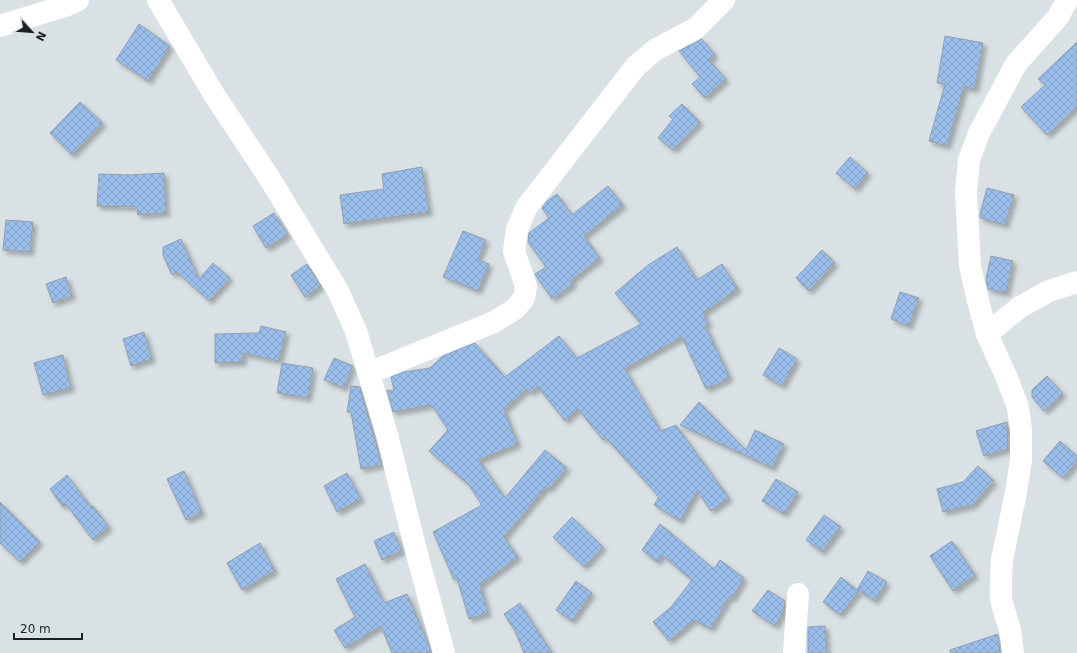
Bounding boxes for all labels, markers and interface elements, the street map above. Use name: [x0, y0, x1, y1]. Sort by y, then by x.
north arrow: [12, 12, 52, 52]
text: N: [33, 29, 48, 43]
scale bar: [14, 615, 82, 641]
text: 20 m: [20, 622, 51, 636]

